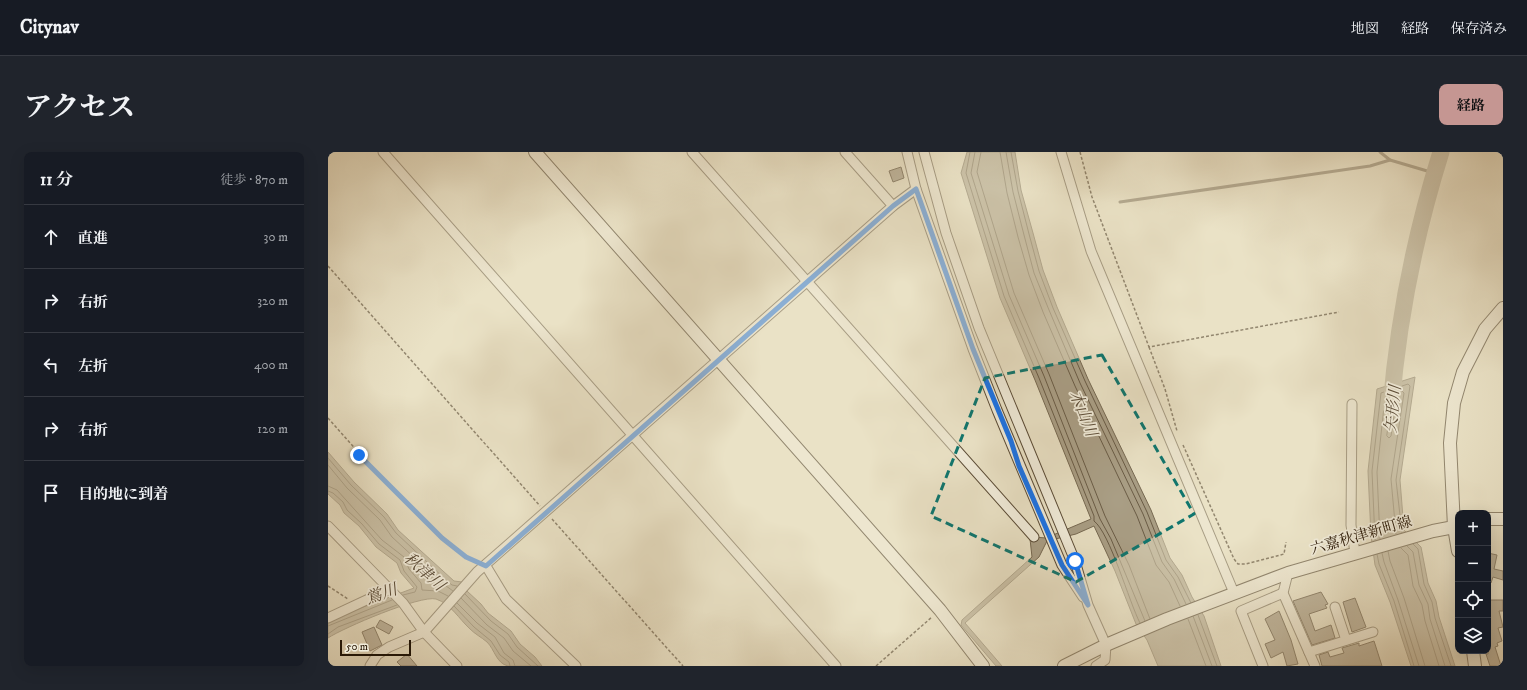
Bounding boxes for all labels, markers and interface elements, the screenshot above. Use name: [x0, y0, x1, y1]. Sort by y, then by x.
text: Citynav: [20, 16, 79, 39]
text: 地図: [1351, 20, 1379, 38]
text: 経路: [1401, 20, 1429, 38]
text: 保存済み: [1451, 20, 1507, 38]
button: 経路: [1439, 84, 1503, 125]
text: アクセス: [24, 90, 135, 125]
text: 11 分: [40, 169, 73, 191]
text: 徒歩 · 870 m: [220, 172, 288, 188]
icon: ahead: [40, 226, 62, 248]
text: 直進: [78, 229, 108, 248]
text: 30 m: [264, 229, 288, 245]
icon: right: [40, 290, 62, 312]
text: 右折: [78, 293, 108, 312]
text: 320 m: [257, 293, 288, 309]
icon: left: [40, 354, 62, 376]
text: 左折: [78, 357, 108, 376]
text: 400 m: [254, 357, 288, 373]
water label: 矢形川: [1381, 382, 1406, 434]
water label: 木山川: [1065, 387, 1102, 441]
icon: right: [40, 418, 62, 440]
text: 右折: [78, 421, 108, 440]
text: 120 m: [257, 421, 288, 437]
route end: [350, 446, 368, 464]
icon: arrive: [40, 482, 62, 504]
text: 目的地に到着: [78, 485, 168, 504]
map controls: [1455, 510, 1491, 654]
button: +: [1455, 510, 1491, 546]
street label: 六嘉秋津新町線: [1308, 512, 1414, 559]
button: −: [1455, 546, 1491, 582]
water label: 秋津川: [400, 548, 450, 597]
route start: [1066, 552, 1084, 570]
water label: 鴬川: [363, 579, 402, 609]
button: locate: [1455, 582, 1491, 618]
button: layers: [1455, 618, 1491, 654]
scale bar: [340, 638, 411, 657]
text: 50 m: [346, 640, 368, 654]

